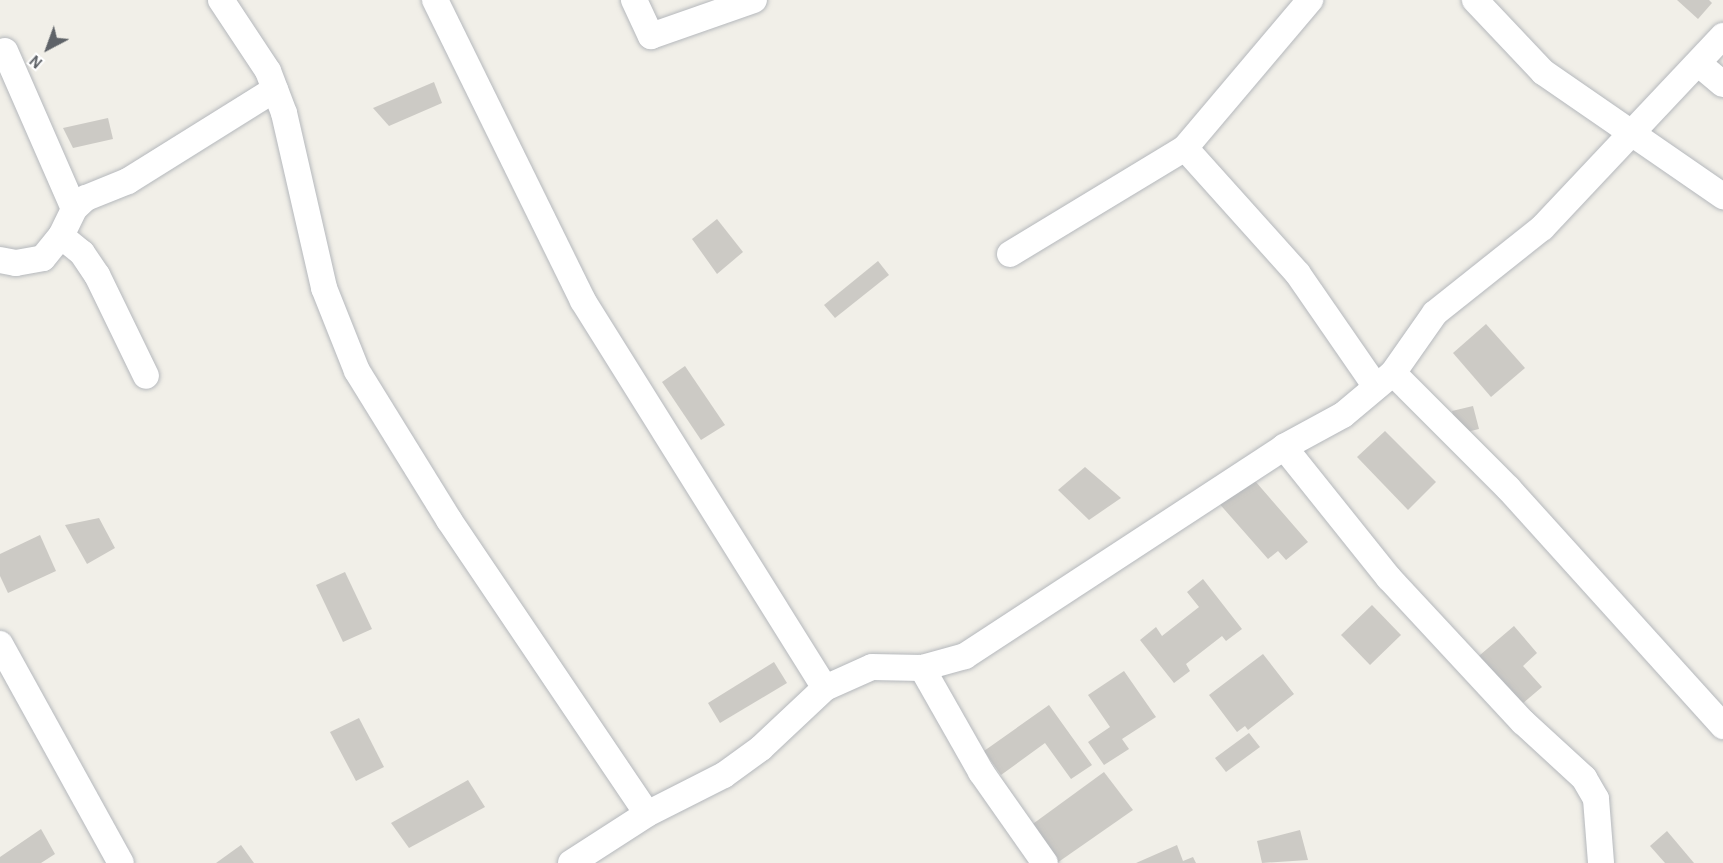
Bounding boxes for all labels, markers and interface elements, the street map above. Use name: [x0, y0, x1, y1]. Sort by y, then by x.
north arrow: [18, 18, 78, 78]
text: N: [27, 52, 46, 71]

